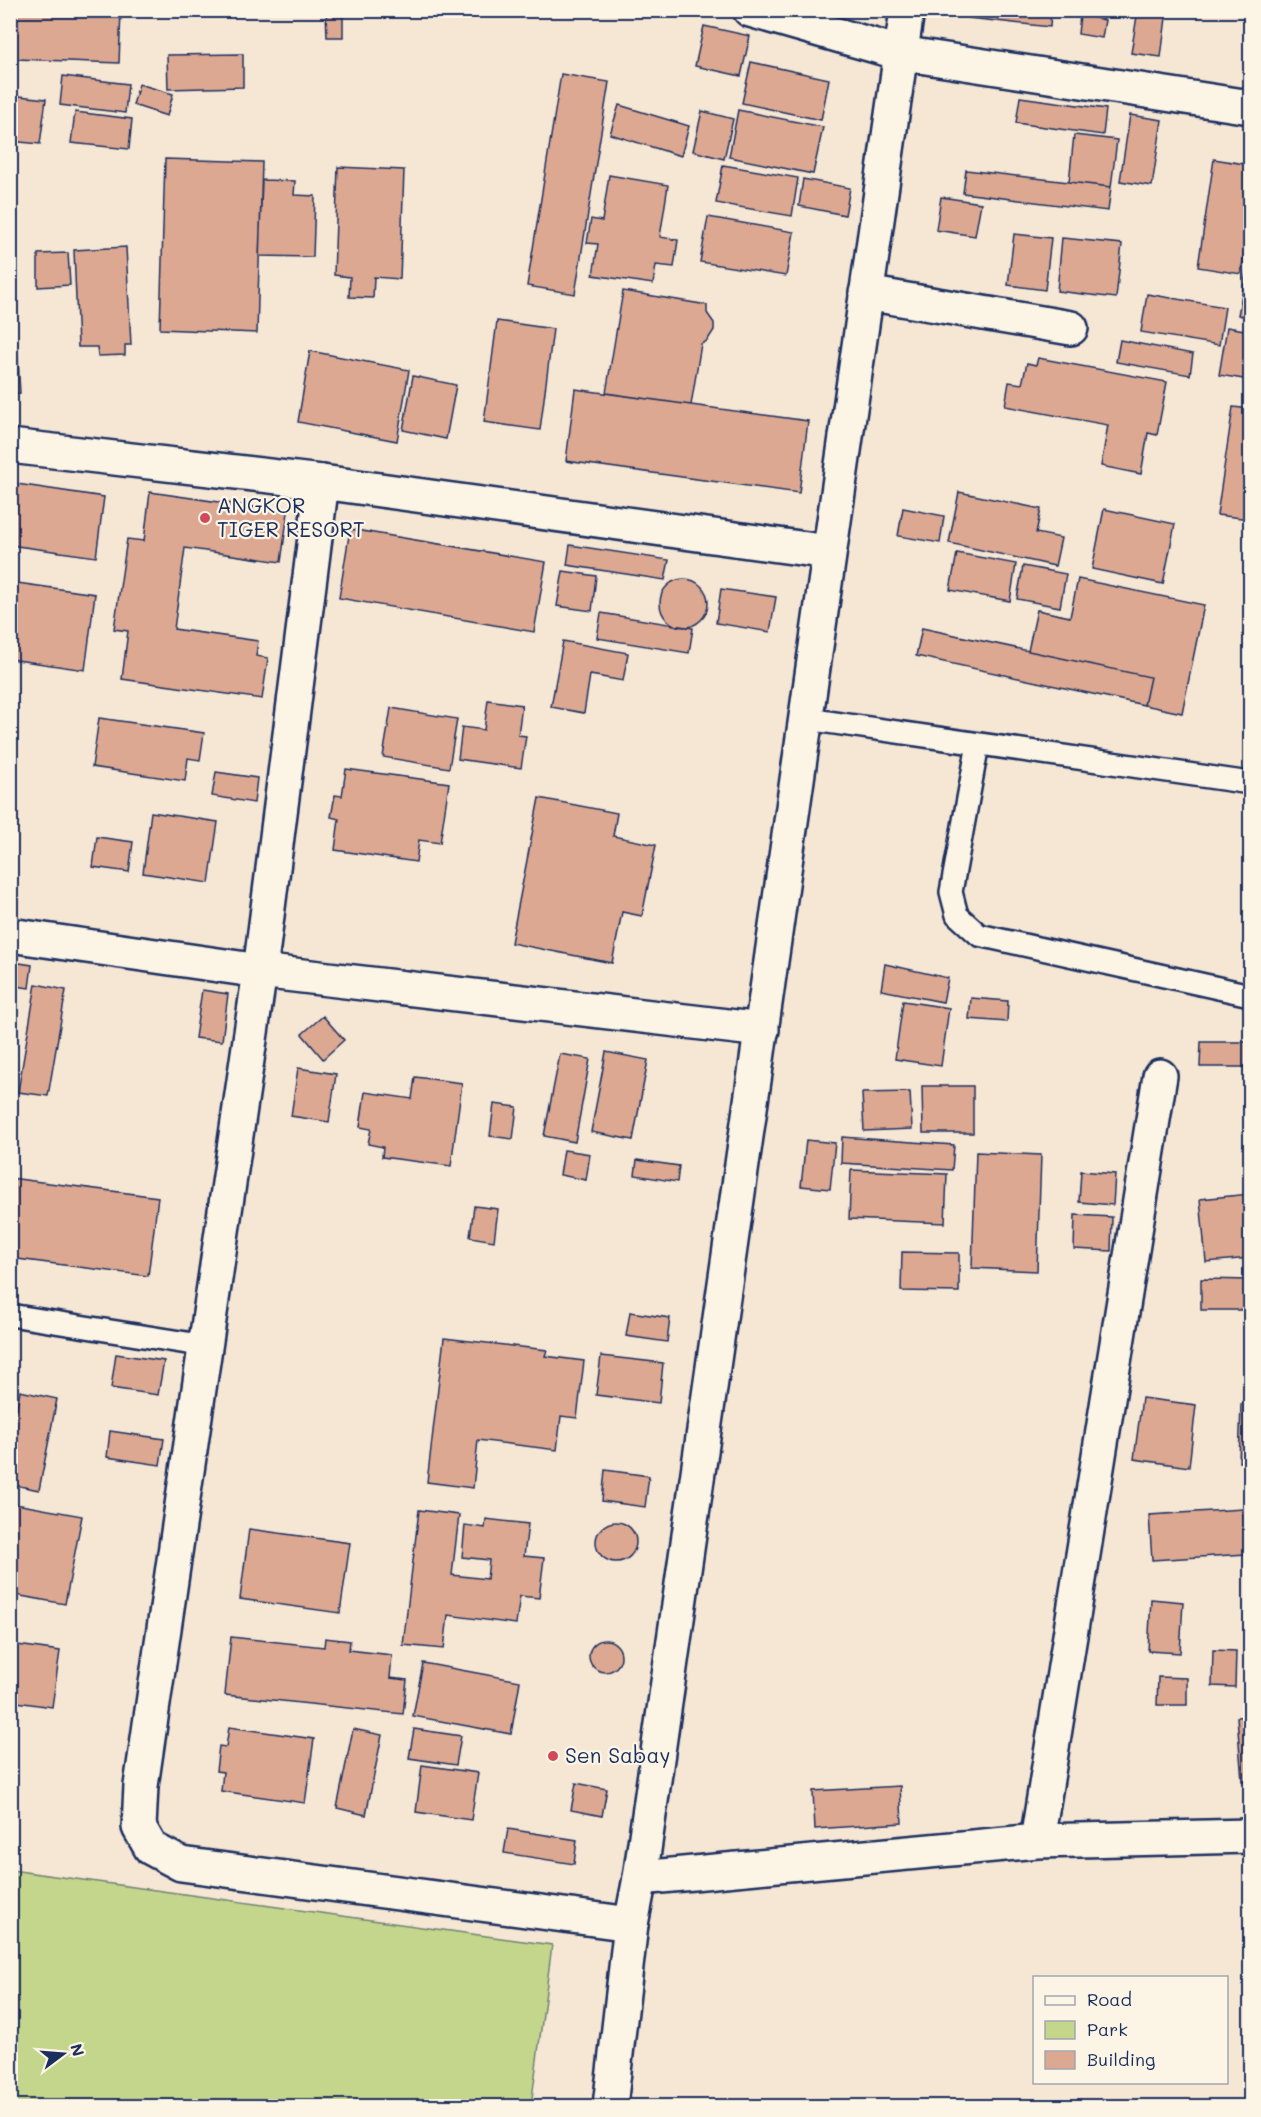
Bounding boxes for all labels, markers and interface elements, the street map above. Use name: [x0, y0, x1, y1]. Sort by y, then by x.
place label: ANGKOR TIGER RESORT: [217, 491, 365, 542]
marker: ANGKOR TIGER RESORT: [198, 511, 212, 525]
place label: Sen Sabay: [565, 1741, 671, 1768]
marker: Sen Sabay: [546, 1749, 560, 1763]
legend: [1033, 1976, 1228, 2084]
text: Road: [1087, 1987, 1132, 2011]
text: Park: [1087, 2017, 1128, 2041]
north arrow: [33, 2024, 93, 2084]
text: N: [66, 2041, 90, 2058]
text: Building: [1087, 2047, 1155, 2071]

